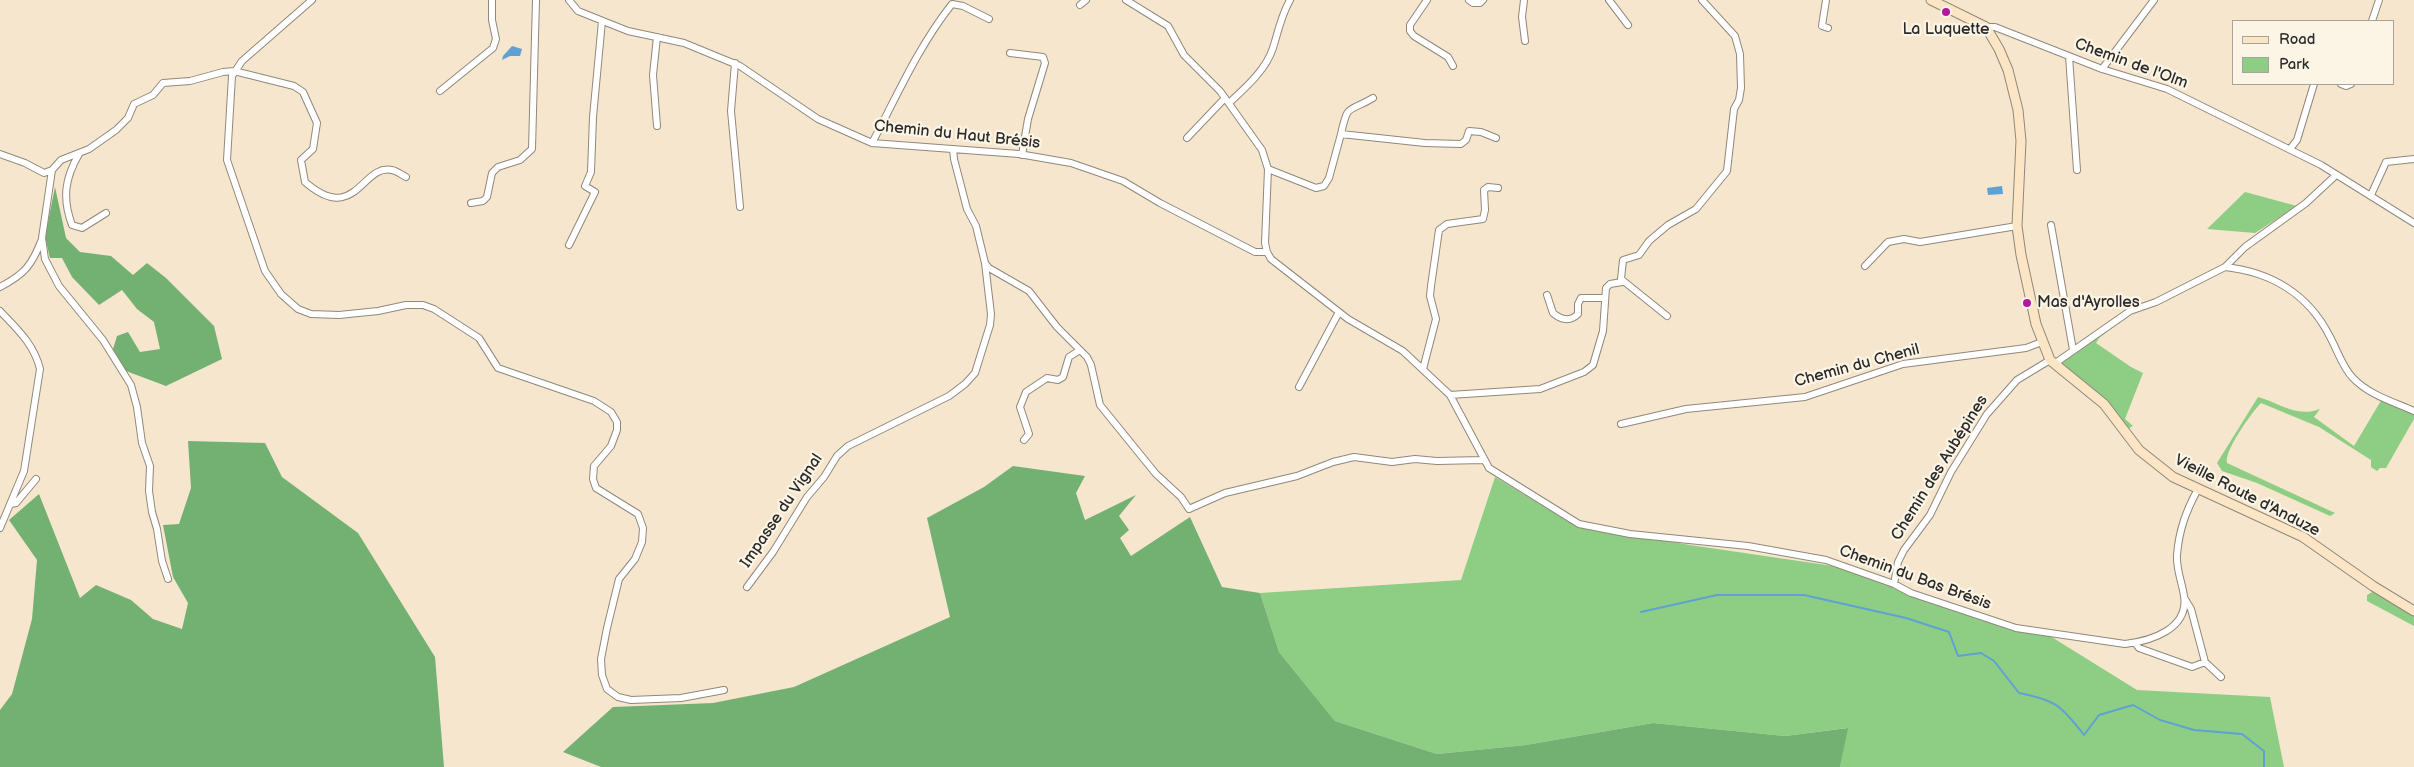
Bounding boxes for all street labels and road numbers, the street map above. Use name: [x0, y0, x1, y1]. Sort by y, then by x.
street label: Chemin de l'Olm: [2072, 35, 2190, 93]
street label: Chemin du Haut Brésis: [873, 117, 1041, 153]
street label: Chemin du Chenil: [1792, 340, 1922, 392]
street label: Chemin des Aubépines: [1887, 392, 1993, 544]
street label: Impasse du Vignal: [737, 450, 827, 572]
street label: Vieille Route d'Anduze: [2171, 451, 2323, 541]
street label: Chemin du Bas Brésis: [1836, 542, 1994, 614]

